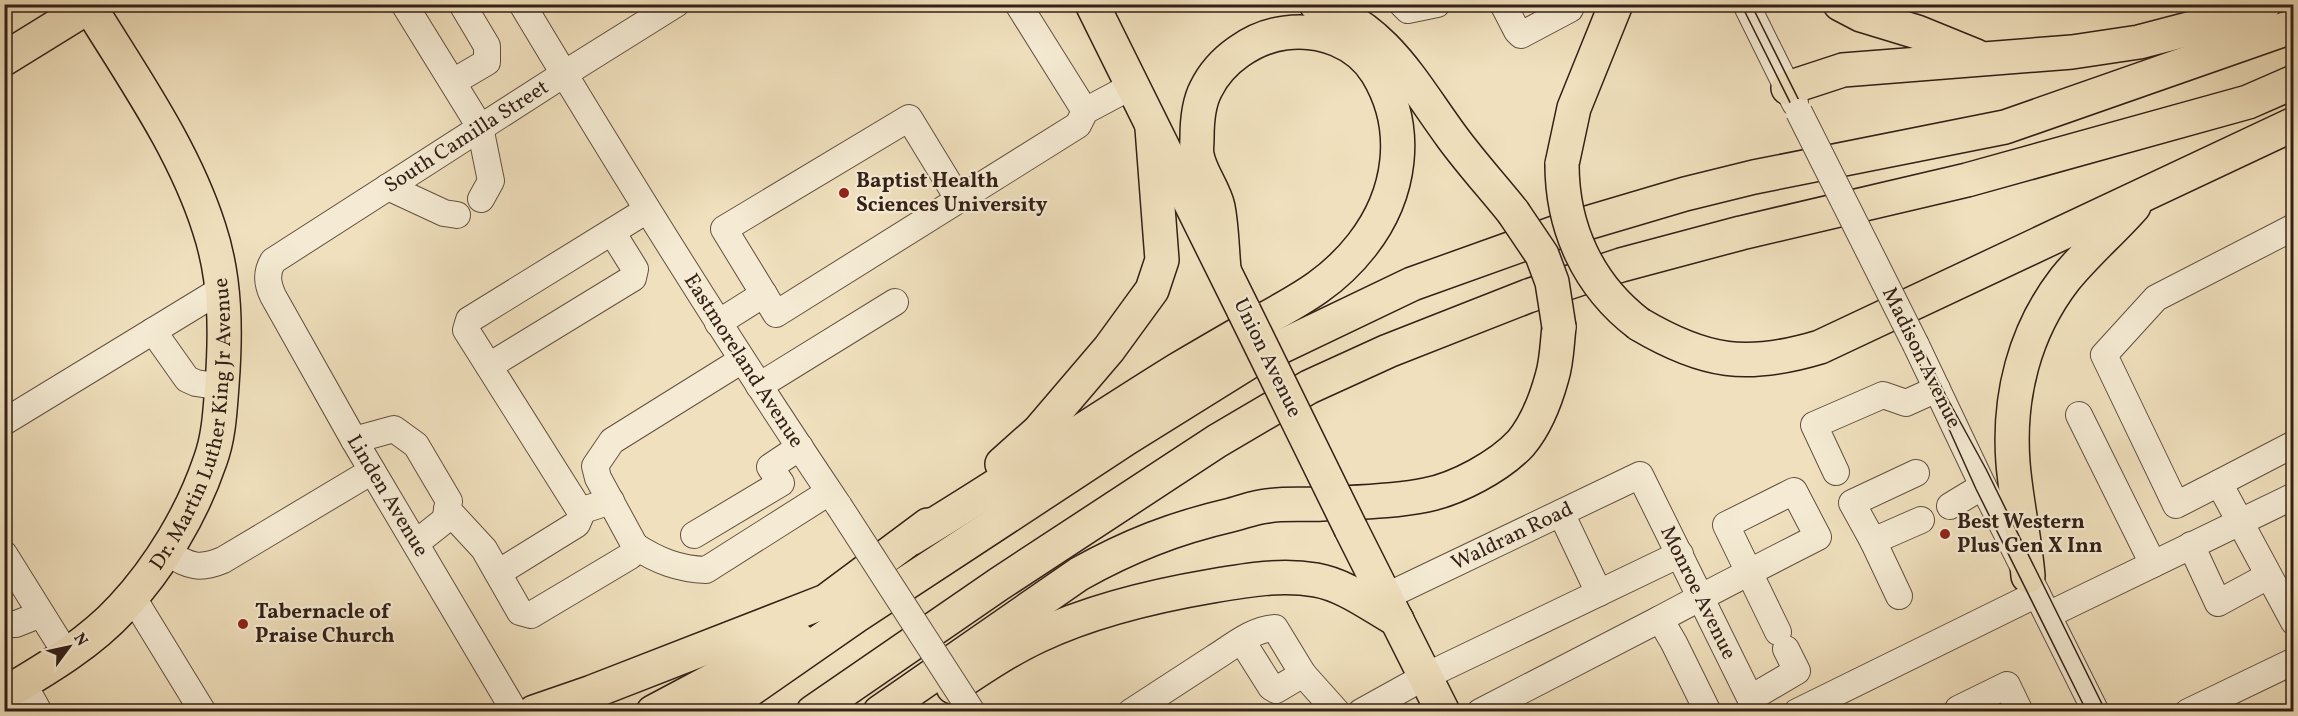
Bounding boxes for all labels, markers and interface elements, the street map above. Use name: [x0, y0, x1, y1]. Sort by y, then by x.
street label: South Camilla Street: [379, 73, 554, 200]
place label: Baptist Health Sciences University: [856, 167, 1048, 220]
marker: Baptist Health Sciences University: [837, 186, 851, 200]
street label: Eastmoreland Avenue: [677, 268, 811, 454]
street label: Dr. Martin Luther King Jr Avenue: [143, 276, 239, 576]
street label: Madison Avenue: [1874, 283, 1968, 433]
street label: Union Avenue: [1226, 293, 1308, 423]
street label: Linden Avenue: [339, 429, 435, 563]
street label: Waldran Road: [1447, 495, 1578, 578]
place label: Best Western Plus Gen X Inn: [1957, 508, 2103, 561]
street label: Monroe Avenue: [1653, 521, 1743, 665]
marker: Best Western Plus Gen X Inn: [1938, 527, 1952, 541]
place label: Tabernacle of Praise Church: [255, 598, 395, 651]
north arrow: [39, 617, 99, 677]
marker: Tabernacle of Praise Church: [236, 617, 250, 631]
text: N: [68, 629, 92, 651]

